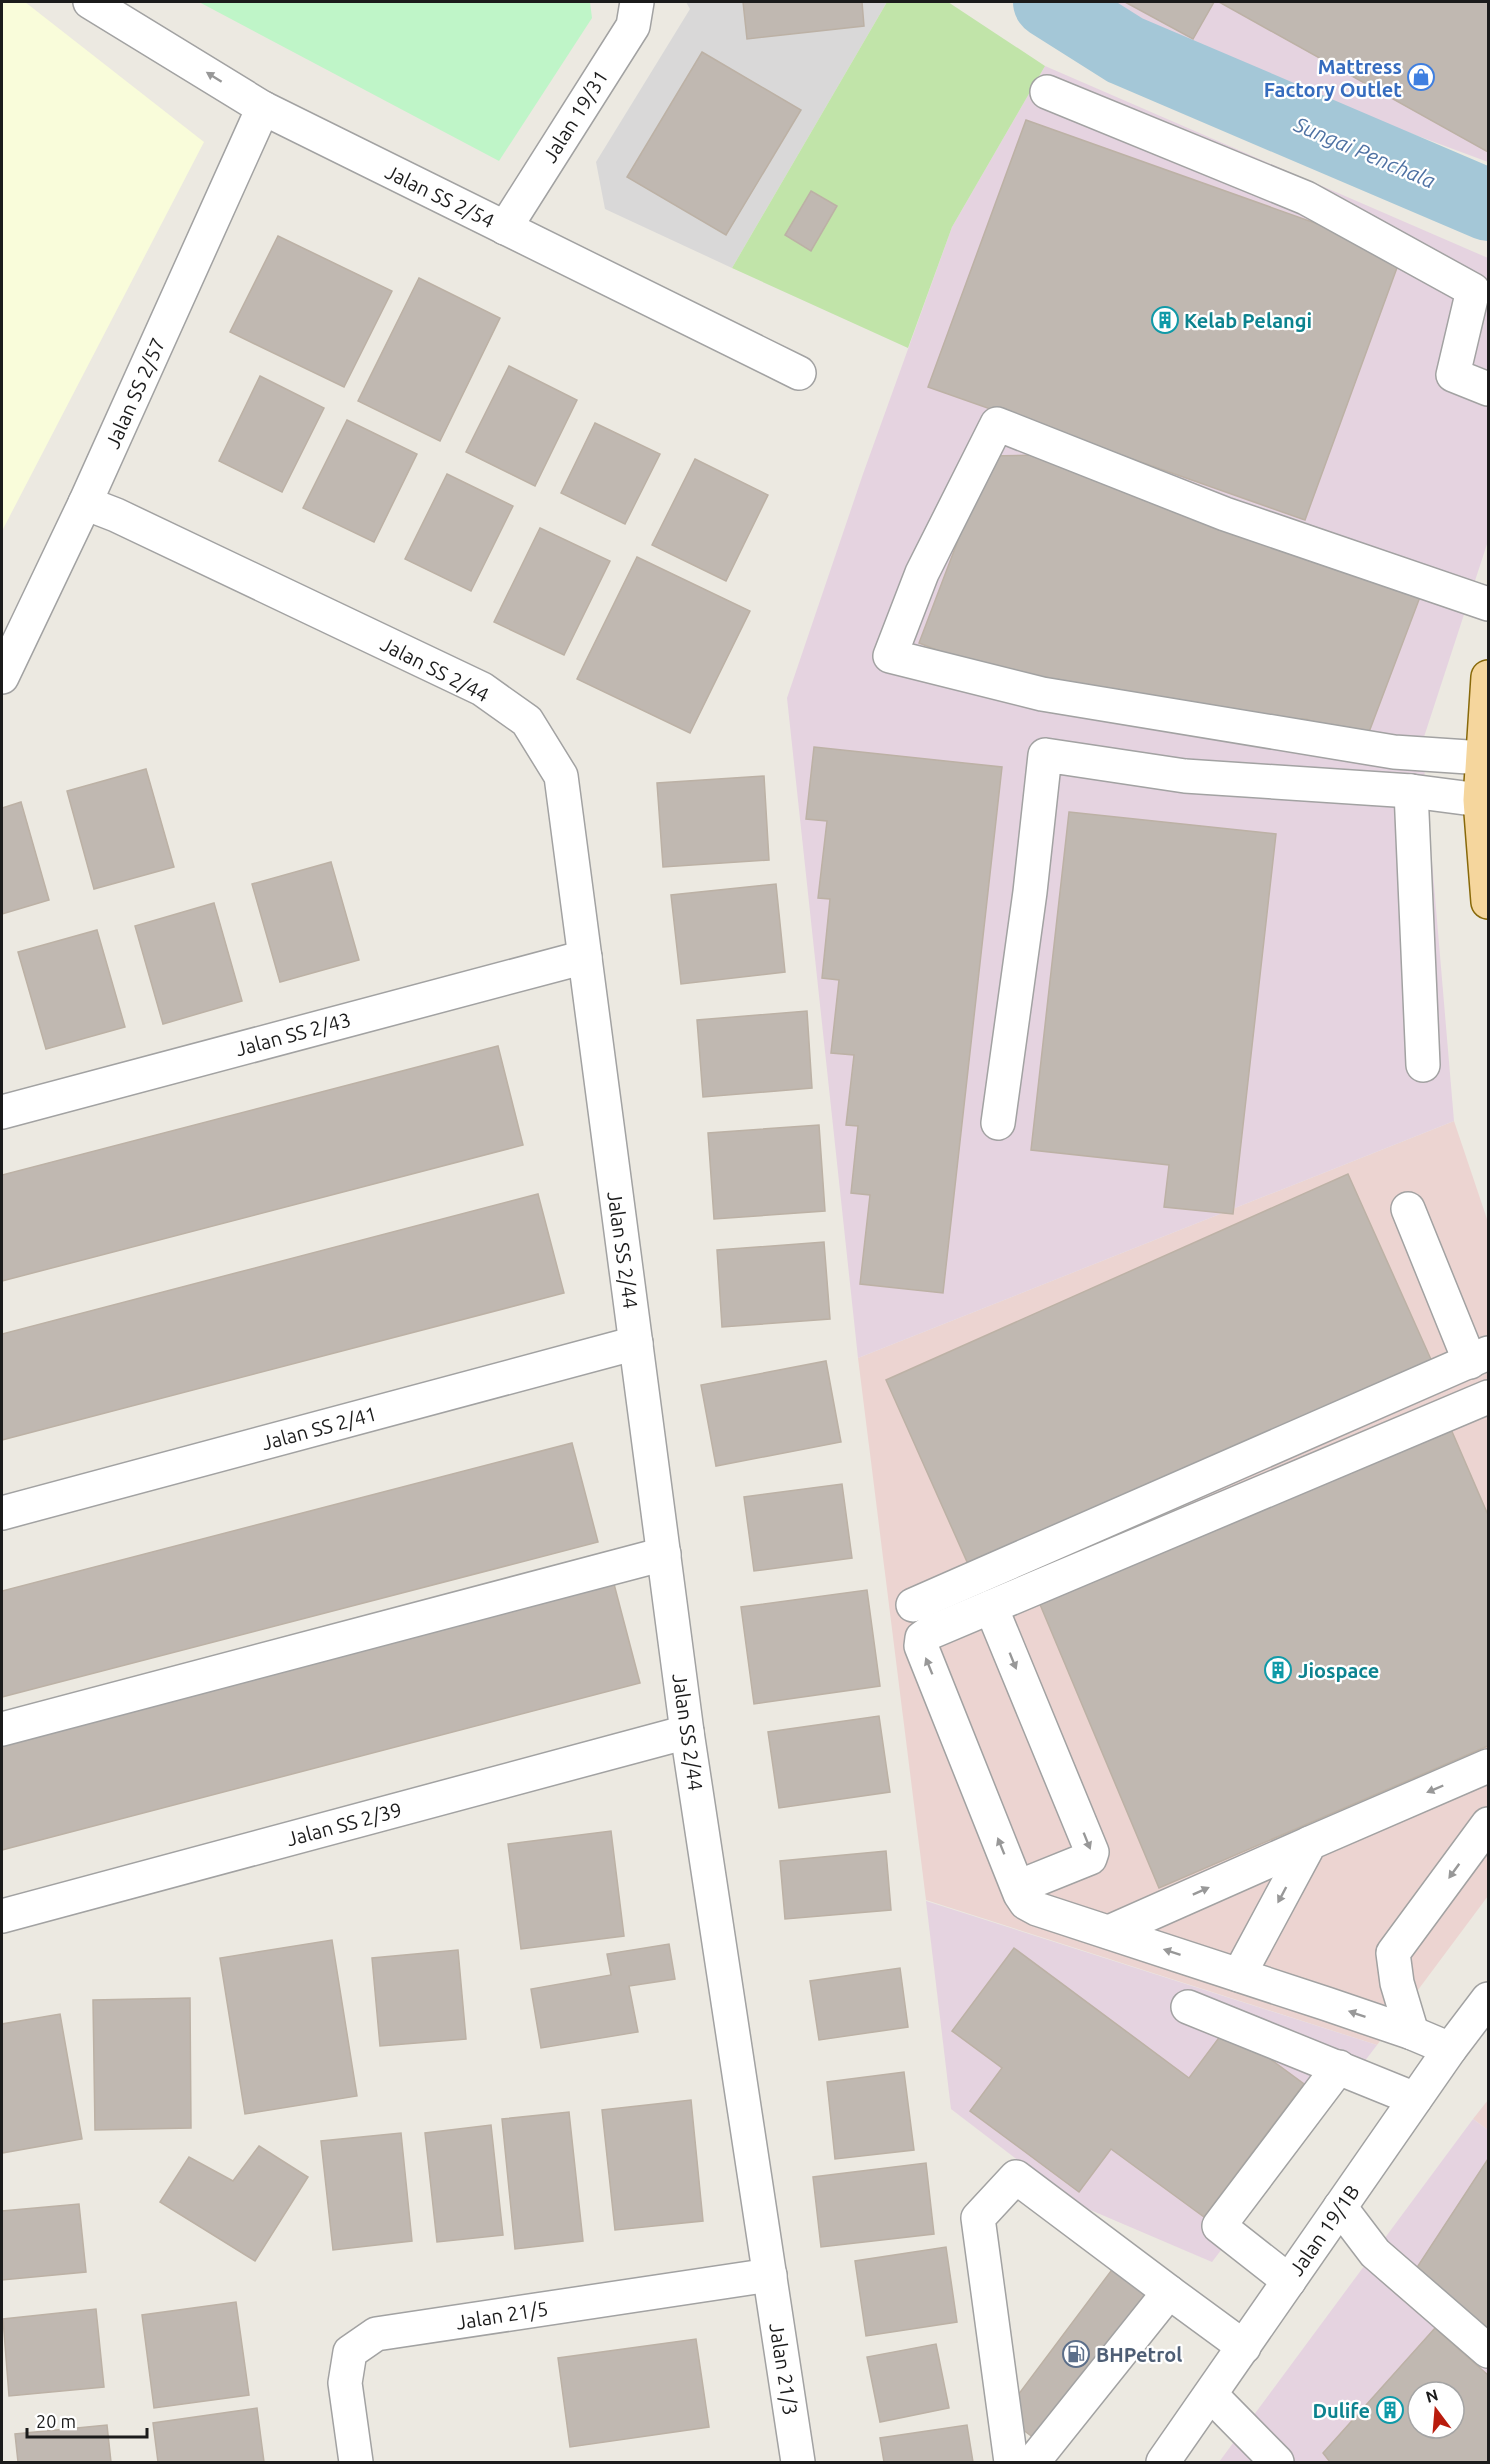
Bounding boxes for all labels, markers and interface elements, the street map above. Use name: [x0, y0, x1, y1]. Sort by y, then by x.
place label: Mattress Factory Outlet: [1264, 55, 1402, 101]
shop icon: Mattress Factory Outlet: [1406, 62, 1436, 92]
street label: Jalan 19/31: [538, 66, 612, 166]
one-way arrow: [205, 72, 222, 83]
water label: Sungai Penchala: [1290, 111, 1439, 192]
street label: Jalan SS 2/54: [382, 160, 498, 232]
building icon: Kelab Pelangi: [1150, 305, 1180, 335]
place label: Kelab Pelangi: [1184, 309, 1312, 332]
street label: Jalan SS 2/57: [100, 334, 170, 452]
street label: Jalan SS 2/44: [377, 632, 493, 706]
street label: Jalan SS 2/43: [233, 1008, 353, 1060]
street label: Jalan SS 2/44: [603, 1190, 643, 1310]
street label: Jalan SS 2/41: [259, 1402, 379, 1454]
one-way arrow: [1009, 1652, 1018, 1670]
building icon: Jiospace: [1263, 1655, 1293, 1685]
one-way arrow: [924, 1656, 934, 1674]
place label: Jiospace: [1298, 1659, 1379, 1682]
street label: Jalan SS 2/44: [668, 1672, 708, 1792]
one-way arrow: [1426, 1785, 1443, 1794]
street label: Jalan SS 2/39: [284, 1798, 404, 1850]
one-way arrow: [1082, 1833, 1092, 1851]
one-way arrow: [996, 1837, 1006, 1855]
one-way arrow: [1448, 1863, 1460, 1879]
one-way arrow: [1192, 1886, 1210, 1895]
one-way arrow: [1277, 1887, 1287, 1904]
one-way arrow: [1163, 1947, 1181, 1957]
one-way arrow: [1348, 2009, 1366, 2018]
street label: Jalan 19/1B: [1284, 2180, 1364, 2280]
street label: Jalan 21/5: [454, 2296, 550, 2334]
street label: Jalan 21/3: [765, 2321, 803, 2417]
fuel station icon: BHPetrol: [1061, 2339, 1091, 2369]
place label: BHPetrol: [1096, 2343, 1182, 2366]
north arrow: [1406, 2380, 1466, 2440]
text: N: [1424, 2385, 1440, 2406]
building icon: Dulife: [1375, 2395, 1405, 2425]
place label: Dulife: [1312, 2399, 1370, 2422]
scale bar: [27, 2401, 147, 2439]
text: 20 m: [36, 2411, 76, 2431]

